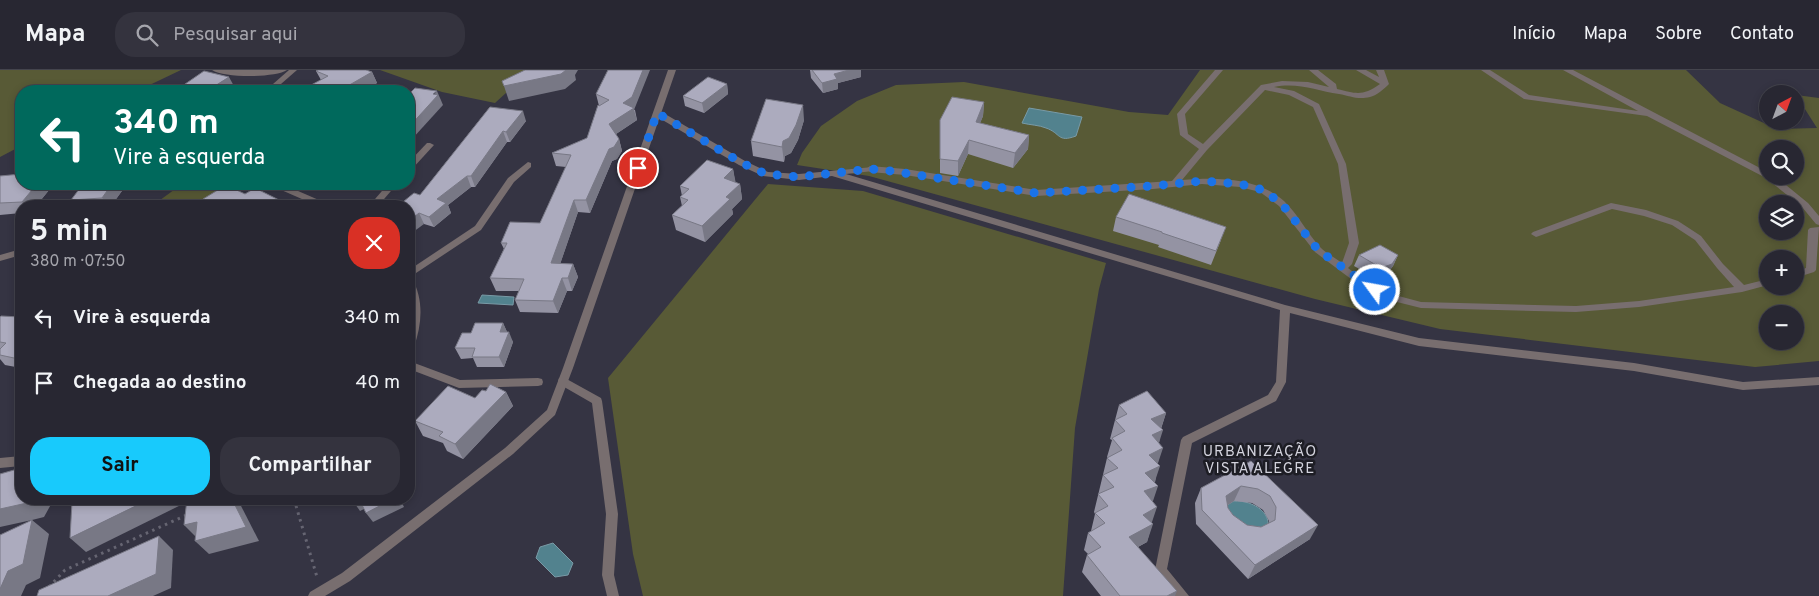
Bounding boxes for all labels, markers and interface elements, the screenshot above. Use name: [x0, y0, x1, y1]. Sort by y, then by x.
search box: [115, 12, 465, 57]
text: Mapa: [25, 20, 85, 50]
icon: search: [133, 21, 161, 49]
text: Pesquisar aqui: [173, 23, 298, 47]
text: Início: [1512, 23, 1556, 46]
text: Mapa: [1584, 23, 1627, 46]
text: Sobre: [1655, 23, 1702, 46]
text: Contato: [1730, 23, 1794, 46]
north arrow: [1759, 85, 1804, 130]
map controls: [1759, 85, 1804, 350]
text: 340 m: [113, 102, 219, 146]
icon: left: [30, 105, 95, 170]
button: search: [1759, 140, 1804, 185]
text: Vire à esquerda: [113, 145, 265, 172]
pin: [617, 147, 659, 189]
icon: arrive: [624, 154, 652, 182]
button: layers: [1759, 195, 1804, 240]
text: 5 min: [30, 214, 108, 251]
button: close: [348, 217, 400, 269]
button: +: [1759, 250, 1804, 295]
text: 380 m · 07:50: [30, 252, 126, 272]
position arrow: [1348, 263, 1400, 315]
icon: left: [30, 304, 58, 332]
button: −: [1759, 305, 1804, 350]
text: Vire à esquerda: [73, 306, 211, 330]
text: 340 m: [344, 306, 400, 330]
icon: arrive: [30, 369, 58, 397]
text: Chegada ao destino: [73, 371, 247, 395]
text: 40 m: [355, 371, 400, 395]
button: Sair: [30, 437, 210, 495]
button: Compartilhar: [220, 437, 400, 495]
district label: URBANIZAÇÃO VISTA ALEGRE: [1203, 442, 1317, 479]

